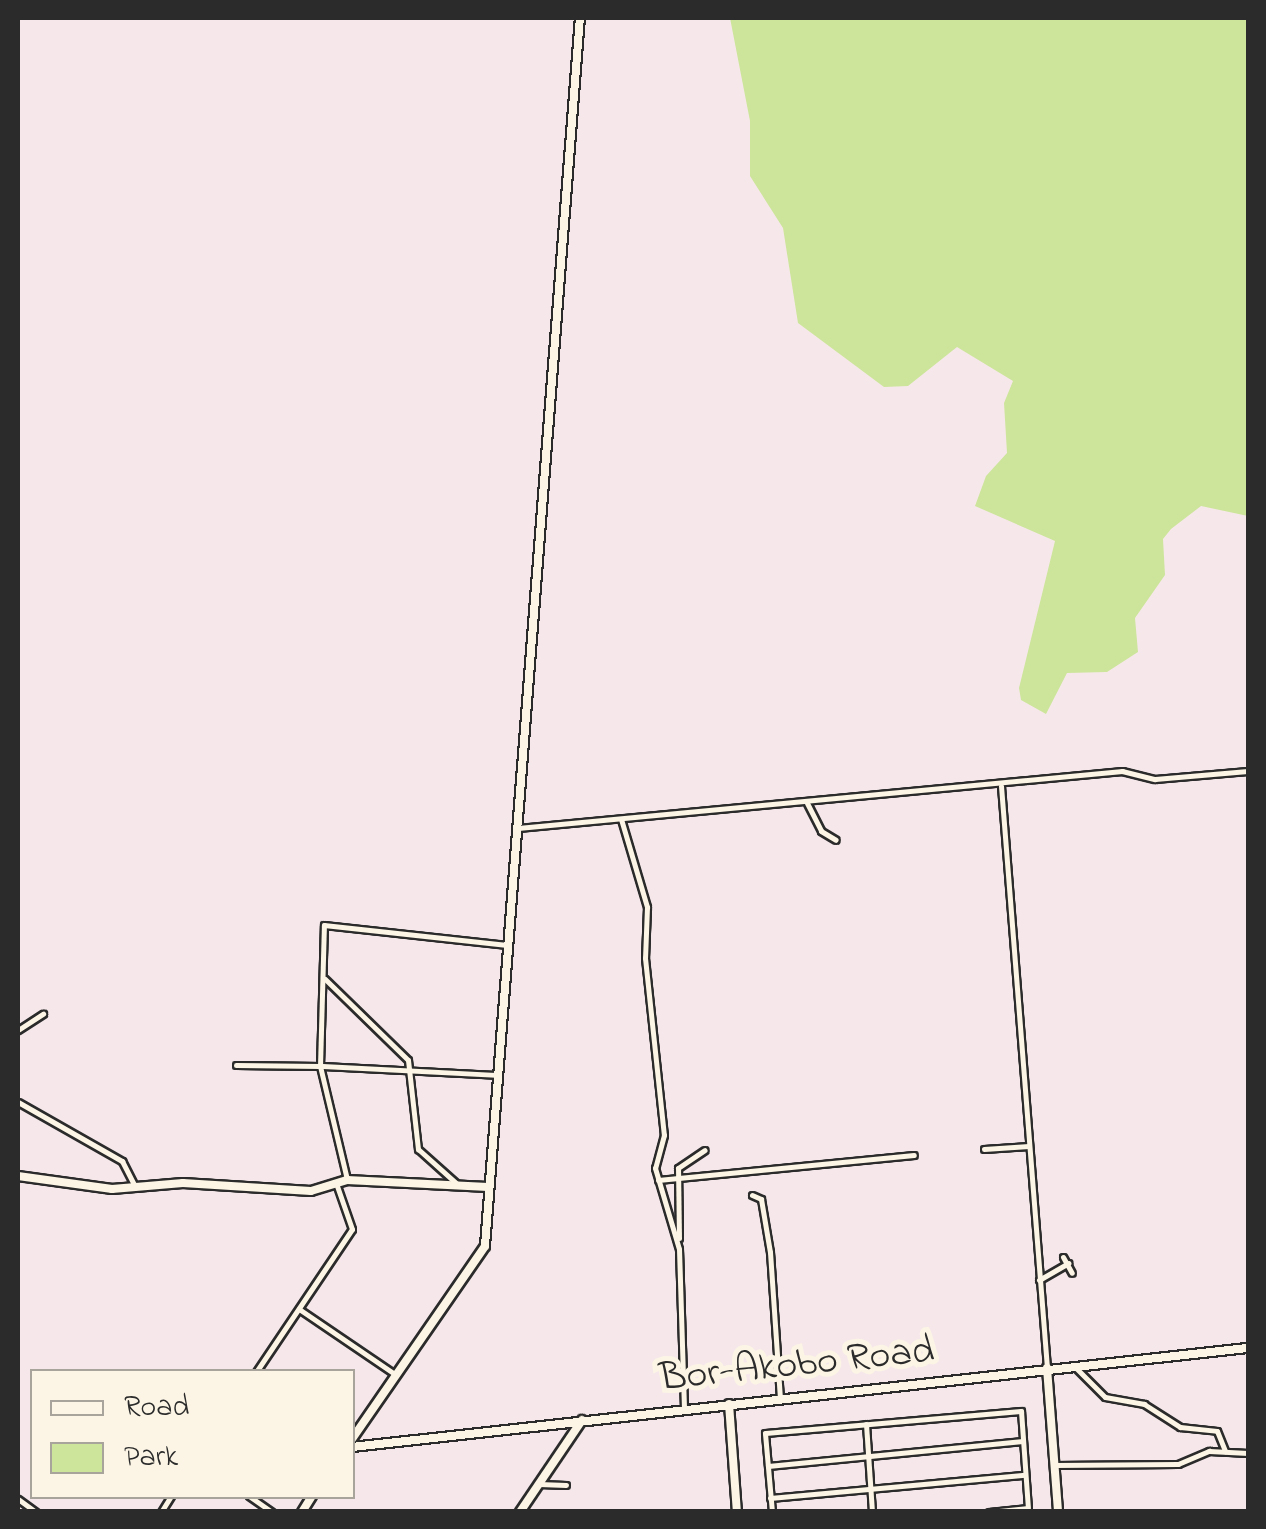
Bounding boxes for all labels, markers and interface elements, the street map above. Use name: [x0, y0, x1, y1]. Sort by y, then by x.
street label: Bor-Akobo Road: [657, 1328, 937, 1404]
legend: [30, 1369, 355, 1499]
text: Road: [124, 1386, 189, 1430]
text: Park: [124, 1436, 178, 1480]

